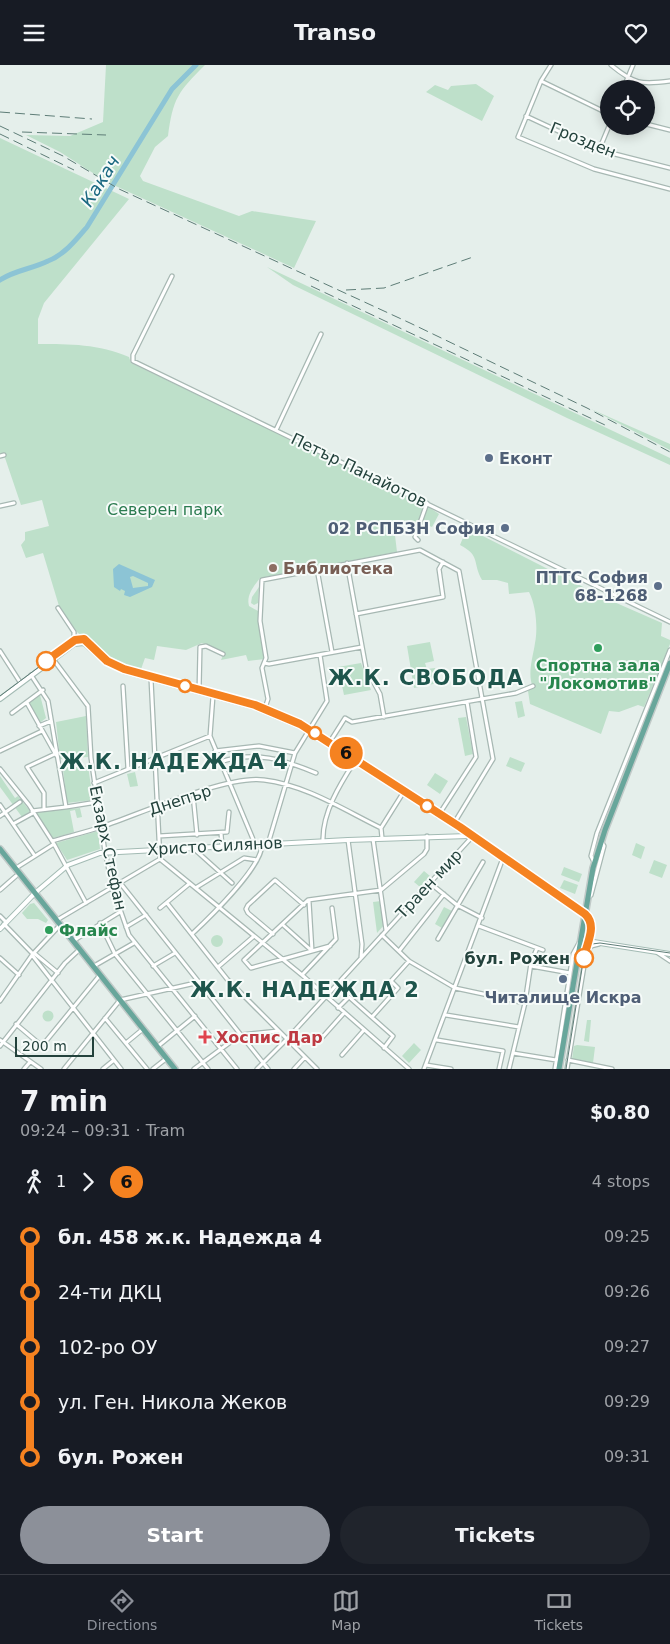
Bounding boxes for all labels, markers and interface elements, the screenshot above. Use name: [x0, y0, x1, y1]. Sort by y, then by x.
icon: menu: [20, 19, 48, 47]
icon: heart: [622, 19, 650, 47]
text: Transo: [294, 20, 376, 45]
map controls: [600, 80, 655, 135]
button: locate: [600, 80, 655, 135]
street label: Грозден: [547, 118, 619, 162]
water label: Какач: [76, 152, 124, 210]
street label: Петър Панайотов: [288, 429, 430, 511]
place label: Еконт: [499, 449, 553, 468]
marker: Еконт: [483, 452, 495, 464]
park label: Северен парк: [107, 500, 223, 519]
place label: 02 РСПБЗН София: [328, 519, 495, 538]
marker: 02 РСПБЗН София: [499, 522, 511, 534]
place label: Библиотека: [283, 559, 393, 578]
marker: Библиотека: [267, 562, 279, 574]
place label: ПТТС София 68-1268: [535, 568, 648, 605]
marker: ПТТС София 68-1268: [652, 580, 664, 592]
marker: Спортна зала "Локомотив": [592, 642, 604, 654]
unlabelled marker: [36, 651, 56, 671]
place label: Спортна зала "Локомотив": [536, 656, 660, 693]
district label: Ж.К. СВОБОДА: [328, 666, 524, 690]
unlabelled marker: [178, 679, 192, 693]
unlabelled marker: [308, 726, 322, 740]
line badge: 6: [330, 737, 362, 769]
text: 6: [340, 742, 352, 763]
district label: Ж.К. НАДЕЖДА 4: [59, 750, 289, 774]
street label: Днепър: [146, 781, 214, 819]
street label: Екзарх Стефан: [85, 784, 131, 912]
unlabelled marker: [420, 799, 434, 813]
street label: Христо Силянов: [147, 833, 283, 859]
street label: Траен мир: [391, 845, 466, 923]
place label: Флайс: [59, 921, 118, 940]
marker: Флайс: [43, 924, 55, 936]
marker: бул. Рожен: [574, 948, 594, 968]
place label: бул. Рожен: [464, 949, 570, 968]
marker: Читалище Искра: [557, 973, 569, 985]
district label: Ж.К. НАДЕЖДА 2: [190, 978, 420, 1002]
place label: Читалище Искра: [484, 988, 642, 1007]
place label: Хоспис Дар: [216, 1028, 323, 1047]
marker: Хоспис Дар: [198, 1030, 212, 1044]
scale bar: [15, 1034, 94, 1057]
text: 200 m: [22, 1038, 67, 1054]
text: 7 min: [20, 1085, 108, 1118]
text: $0.80: [590, 1101, 650, 1123]
text: 09:24 – 09:31 · Tram: [20, 1121, 185, 1140]
icon: walk: [20, 1168, 48, 1196]
icon: forward: [74, 1168, 102, 1196]
text: 6: [120, 1171, 133, 1192]
text: 1: [56, 1172, 66, 1191]
text: 4 stops: [592, 1172, 650, 1191]
text: бл. 458 ж.к. Надежда 4: [58, 1226, 322, 1248]
text: 09:25: [604, 1227, 650, 1246]
text: 24-ти ДКЦ: [58, 1281, 162, 1303]
text: 09:26: [604, 1282, 650, 1301]
text: 102-ро ОУ: [58, 1336, 157, 1358]
text: 09:27: [604, 1337, 650, 1356]
text: ул. Ген. Никола Жеков: [58, 1391, 287, 1413]
text: 09:29: [604, 1392, 650, 1411]
text: бул. Рожен: [58, 1446, 183, 1468]
text: 09:31: [604, 1447, 650, 1466]
button: Start: [20, 1506, 330, 1564]
button: Tickets: [340, 1506, 650, 1564]
tab: Directions: [87, 1587, 157, 1633]
tab: Map: [331, 1587, 361, 1633]
tab: Tickets: [534, 1587, 583, 1633]

